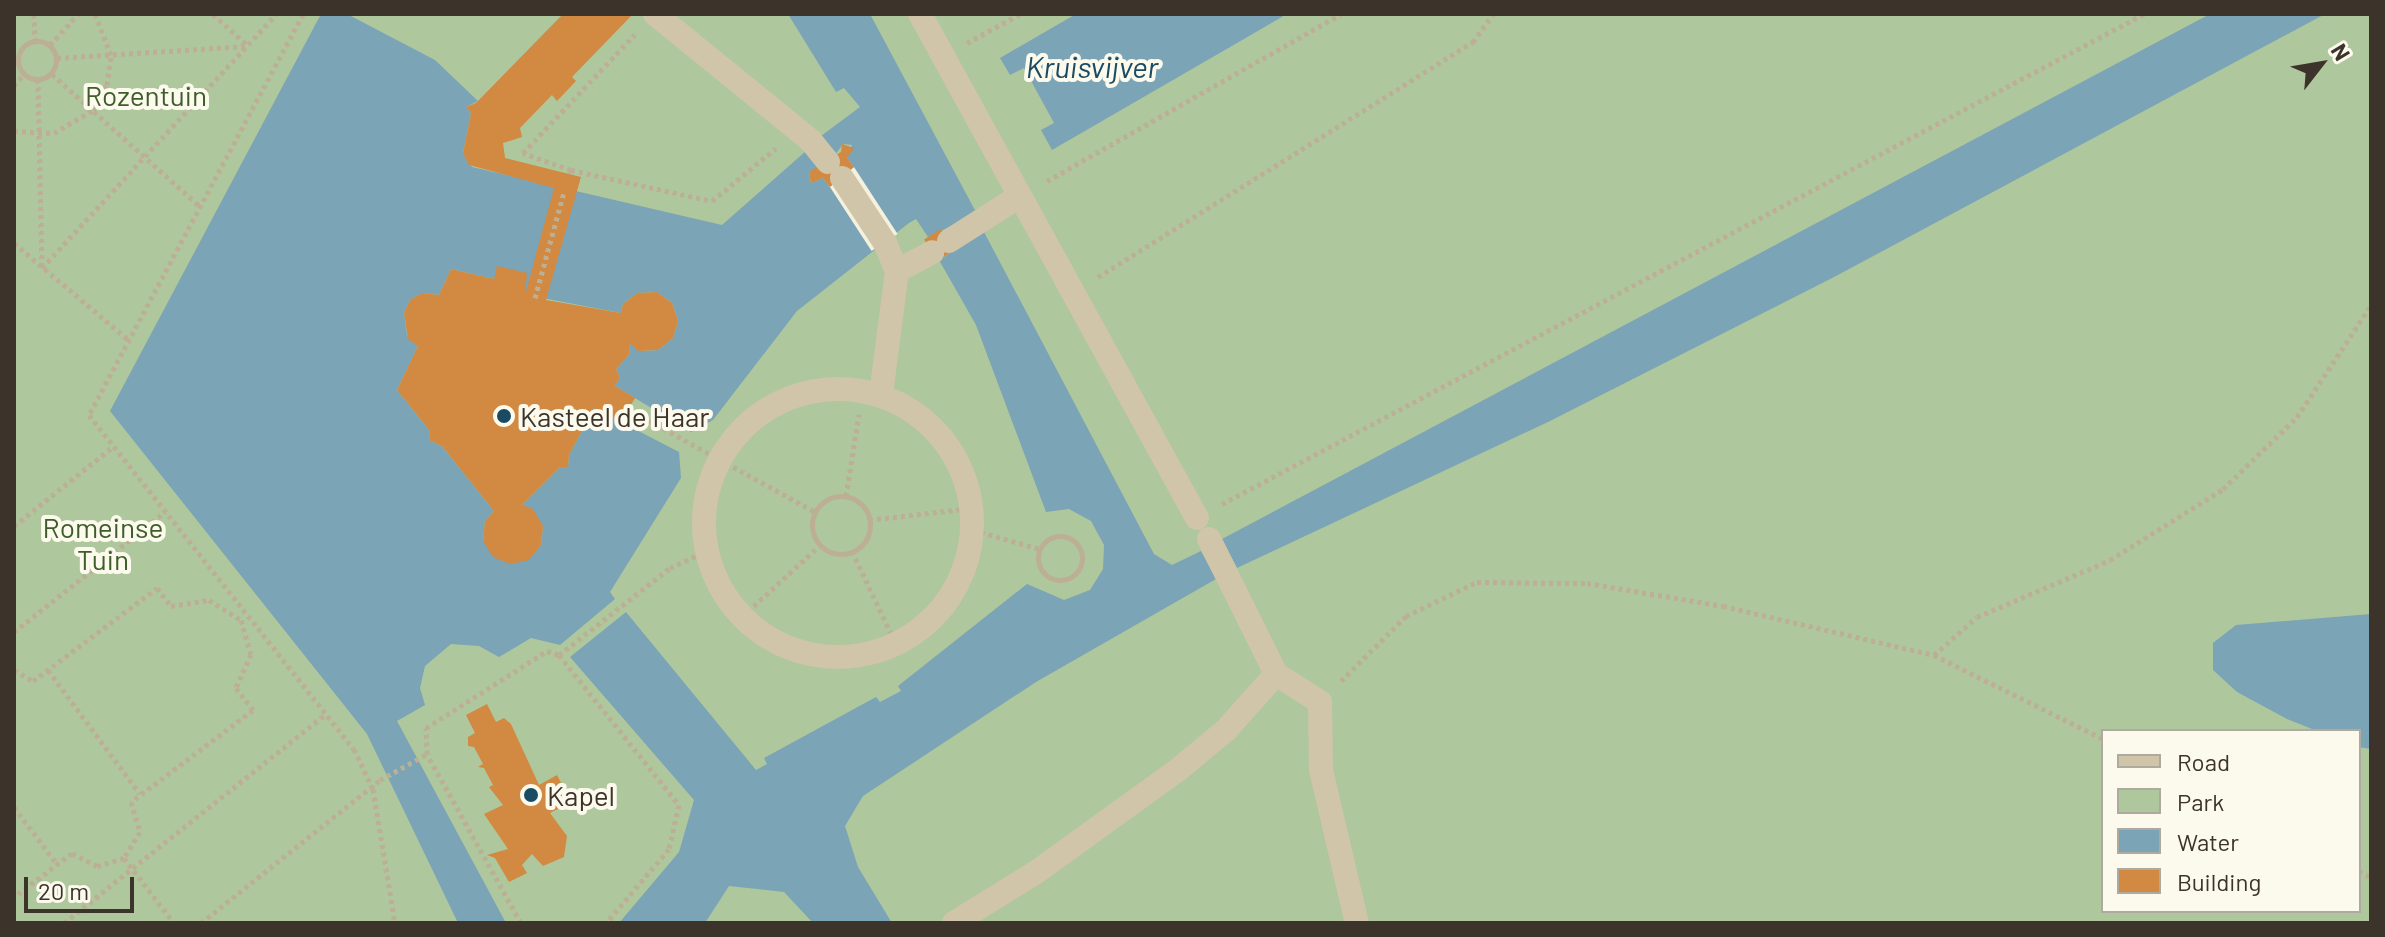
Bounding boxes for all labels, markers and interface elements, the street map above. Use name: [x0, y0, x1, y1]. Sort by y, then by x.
north arrow: [2281, 24, 2361, 104]
text: N: [2327, 39, 2356, 65]
water label: Kruisvijver: [1026, 48, 1158, 84]
park label: Rozentuin: [85, 78, 207, 112]
place label: Kasteel de Haar: [520, 399, 709, 433]
marker: Kasteel de Haar: [495, 407, 513, 425]
park label: Romeinse Tuin: [43, 510, 163, 576]
legend: [2101, 729, 2361, 913]
text: Road: [2177, 747, 2230, 776]
place label: Kapel: [547, 778, 615, 812]
marker: Kapel: [522, 786, 540, 804]
text: Park: [2177, 787, 2224, 816]
text: Water: [2177, 827, 2239, 856]
scale bar: [28, 861, 138, 911]
text: Building: [2177, 867, 2261, 896]
text: 20 m: [38, 876, 89, 905]

